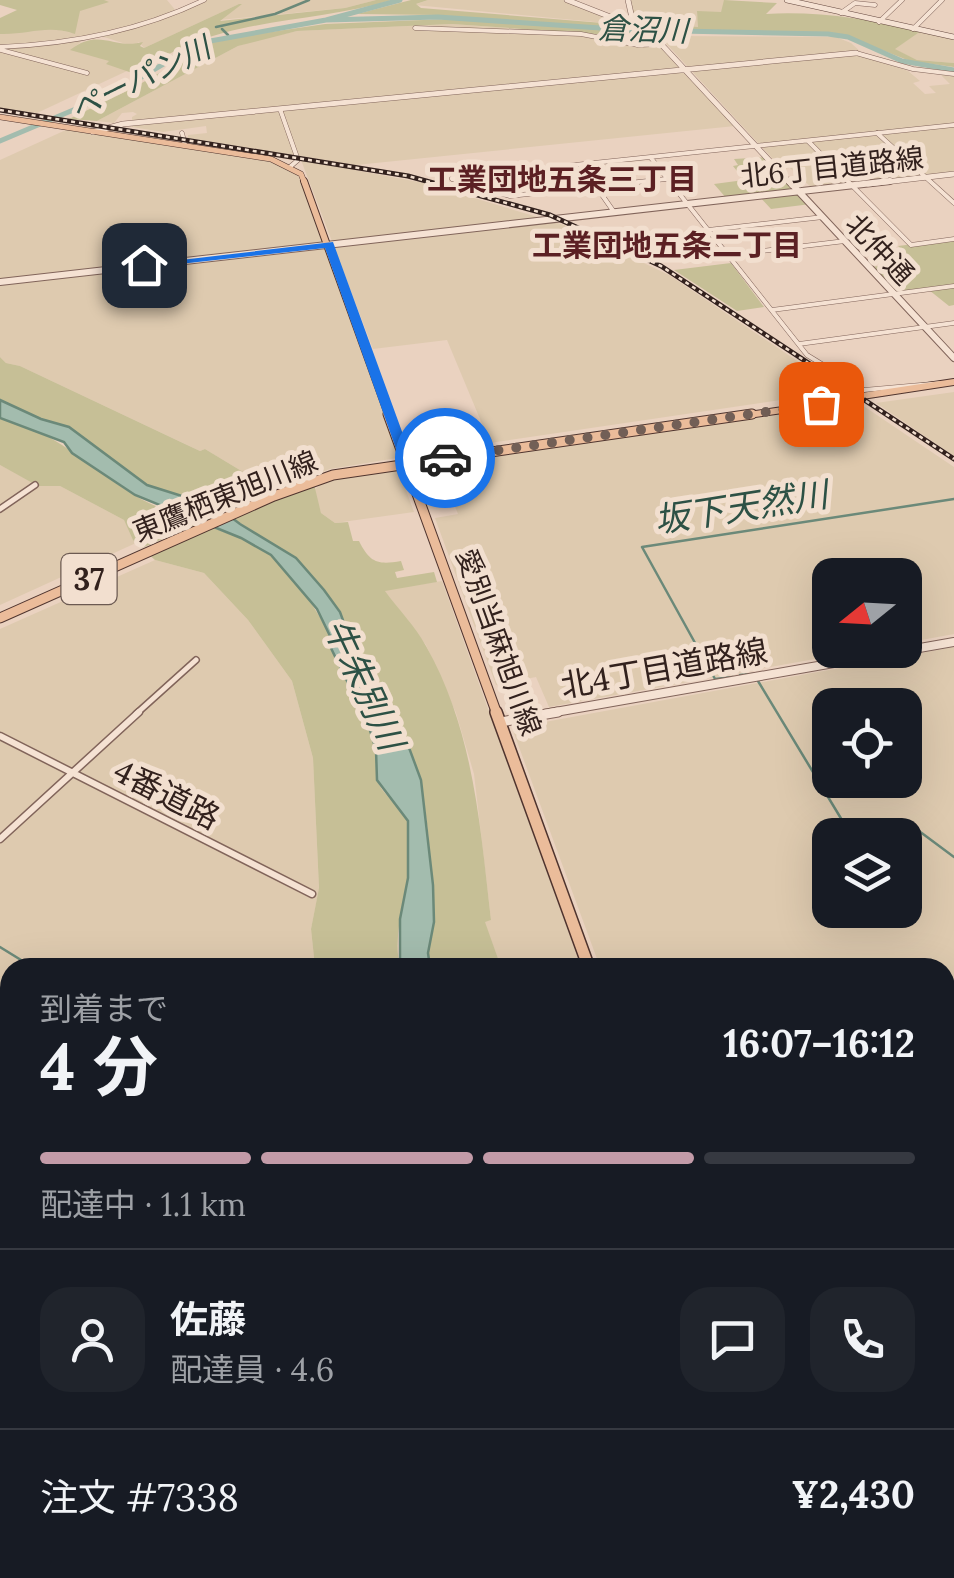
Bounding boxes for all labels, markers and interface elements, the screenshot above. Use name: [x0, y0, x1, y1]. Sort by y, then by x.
water label: 倉沼川: [597, 8, 692, 50]
water label: ペーパン川: [64, 26, 219, 128]
street label: 北6丁目道路線: [739, 139, 925, 195]
district label: 工業団地五条三丁目: [427, 160, 697, 198]
street label: 北仲通: [838, 206, 922, 292]
pin: [102, 223, 187, 308]
district label: 工業団地五条二丁目: [532, 226, 802, 264]
icon: home: [117, 238, 172, 293]
pin: [779, 362, 864, 447]
icon: bag: [794, 377, 849, 432]
courier: [395, 408, 495, 508]
icon: car: [418, 431, 473, 486]
street label: 東鷹栖東旭川線: [127, 443, 323, 549]
water label: 坂下天然川: [651, 470, 835, 543]
street label: 愛別当麻旭川線: [449, 544, 549, 740]
road number: 37: [62, 554, 116, 604]
north arrow: [812, 558, 922, 668]
map controls: [812, 558, 922, 928]
water label: 牛朱別川: [314, 611, 416, 761]
street label: 北4丁目道路線: [557, 630, 771, 706]
button: locate: [812, 688, 922, 798]
street label: 4番道路: [107, 750, 227, 838]
button: layers: [812, 818, 922, 928]
text: 到着まで: [40, 988, 168, 1029]
text: 16:07–16:12: [723, 1019, 915, 1067]
text: 4 分: [40, 1025, 158, 1108]
text: 配達中 · 1.1 km: [40, 1184, 246, 1225]
button: person: [40, 1287, 145, 1392]
button: chat: [680, 1287, 785, 1392]
button: phone: [810, 1287, 915, 1392]
text: 佐藤: [170, 1295, 246, 1343]
text: 配達員 · 4.6: [170, 1349, 334, 1390]
text: ¥2,430: [792, 1470, 915, 1518]
text: 注文 #7338: [40, 1473, 239, 1521]

